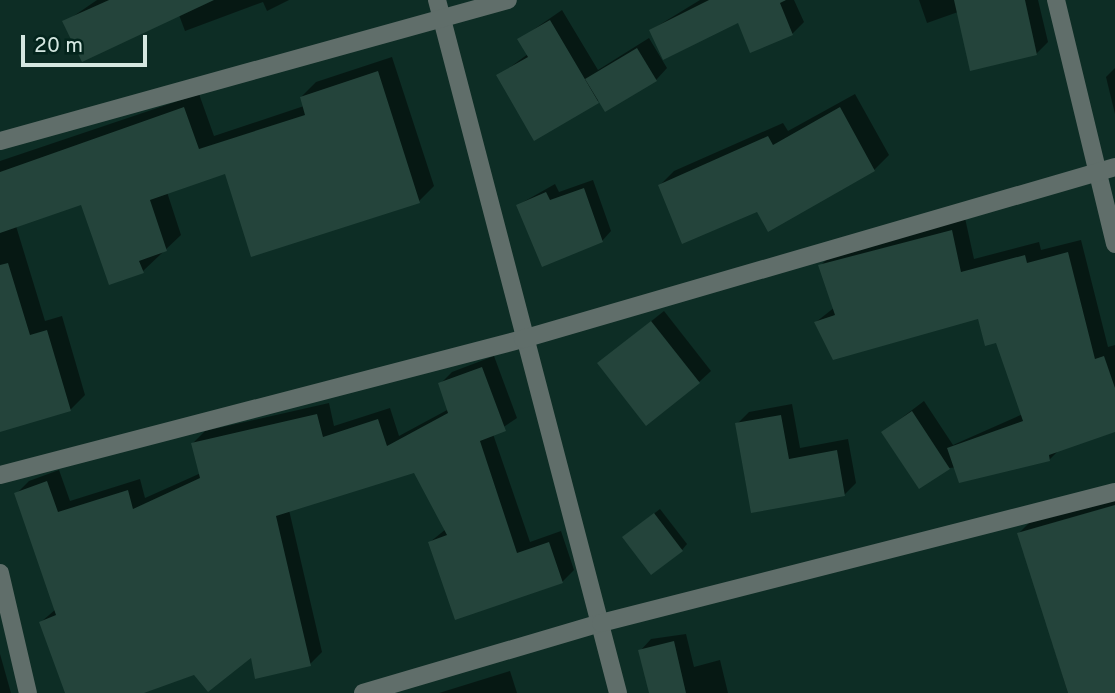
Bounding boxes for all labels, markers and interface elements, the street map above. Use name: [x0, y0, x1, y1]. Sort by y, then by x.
scale bar: [24, 21, 150, 65]
text: 20 m: [34, 33, 83, 60]

